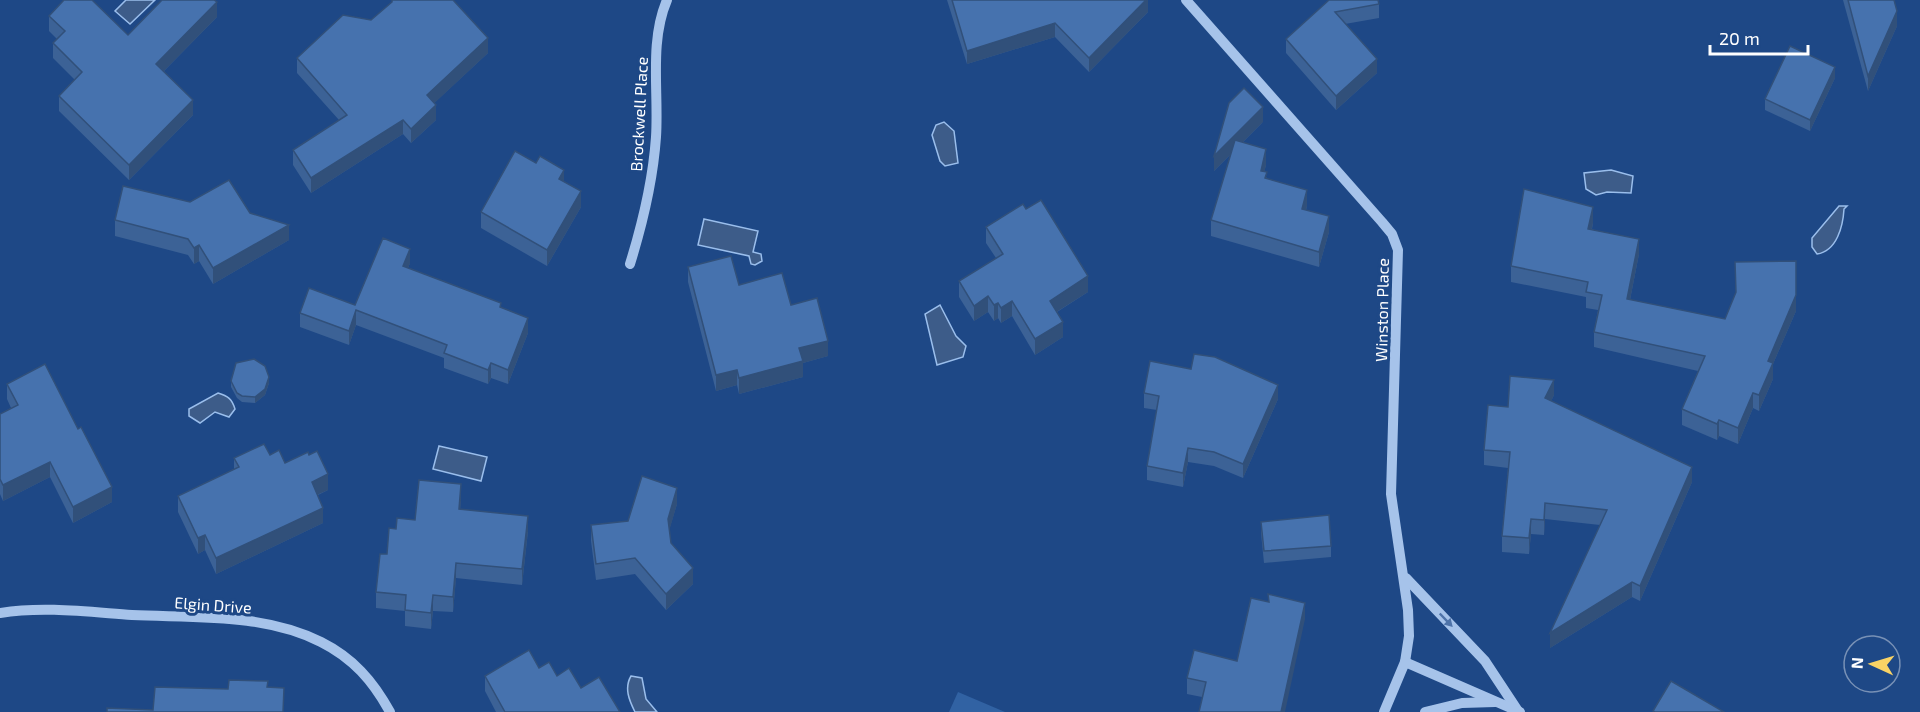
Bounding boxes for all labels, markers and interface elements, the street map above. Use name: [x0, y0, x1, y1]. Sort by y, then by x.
scale bar: [1710, 18, 1808, 56]
text: 20 m: [1719, 27, 1760, 49]
street label: Brockwell Place: [626, 56, 651, 172]
street label: Winston Place: [1371, 258, 1392, 362]
street label: Elgin Drive: [174, 592, 252, 617]
one-way arrow: [1439, 612, 1453, 626]
north arrow: [1842, 634, 1902, 694]
text: N: [1847, 656, 1866, 669]

